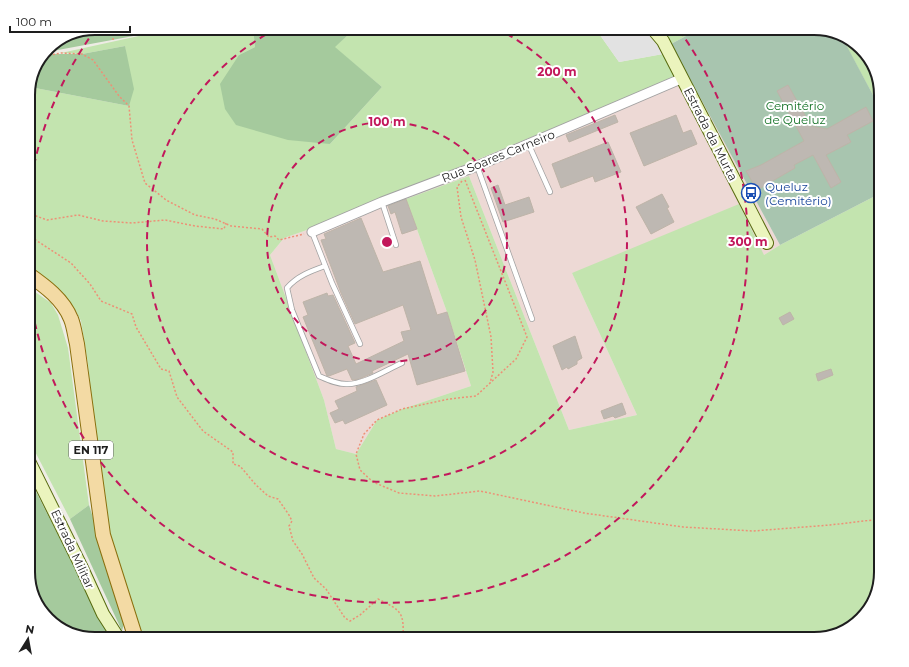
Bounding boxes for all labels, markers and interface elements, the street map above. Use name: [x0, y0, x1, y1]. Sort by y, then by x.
scale bar: [10, 8, 130, 34]
text: 100 m: [16, 14, 52, 29]
text: 200 m: [537, 64, 577, 79]
street label: Estrada da Murta: [681, 85, 741, 183]
park label: Cemitério de Queluz: [764, 98, 826, 127]
text: 100 m: [369, 114, 405, 129]
street label: Rua Soares Carneiro: [439, 126, 557, 186]
place label: Queluz (Cemitério): [765, 179, 832, 208]
bus stop icon: Queluz (Cemitério): [740, 182, 762, 204]
text: 300 m: [727, 234, 768, 249]
centre of rings: [380, 235, 394, 249]
road number: EN 117: [69, 441, 113, 459]
street label: Estrada Militar: [48, 507, 98, 591]
north arrow: [8, 619, 48, 659]
text: N: [24, 621, 36, 637]

